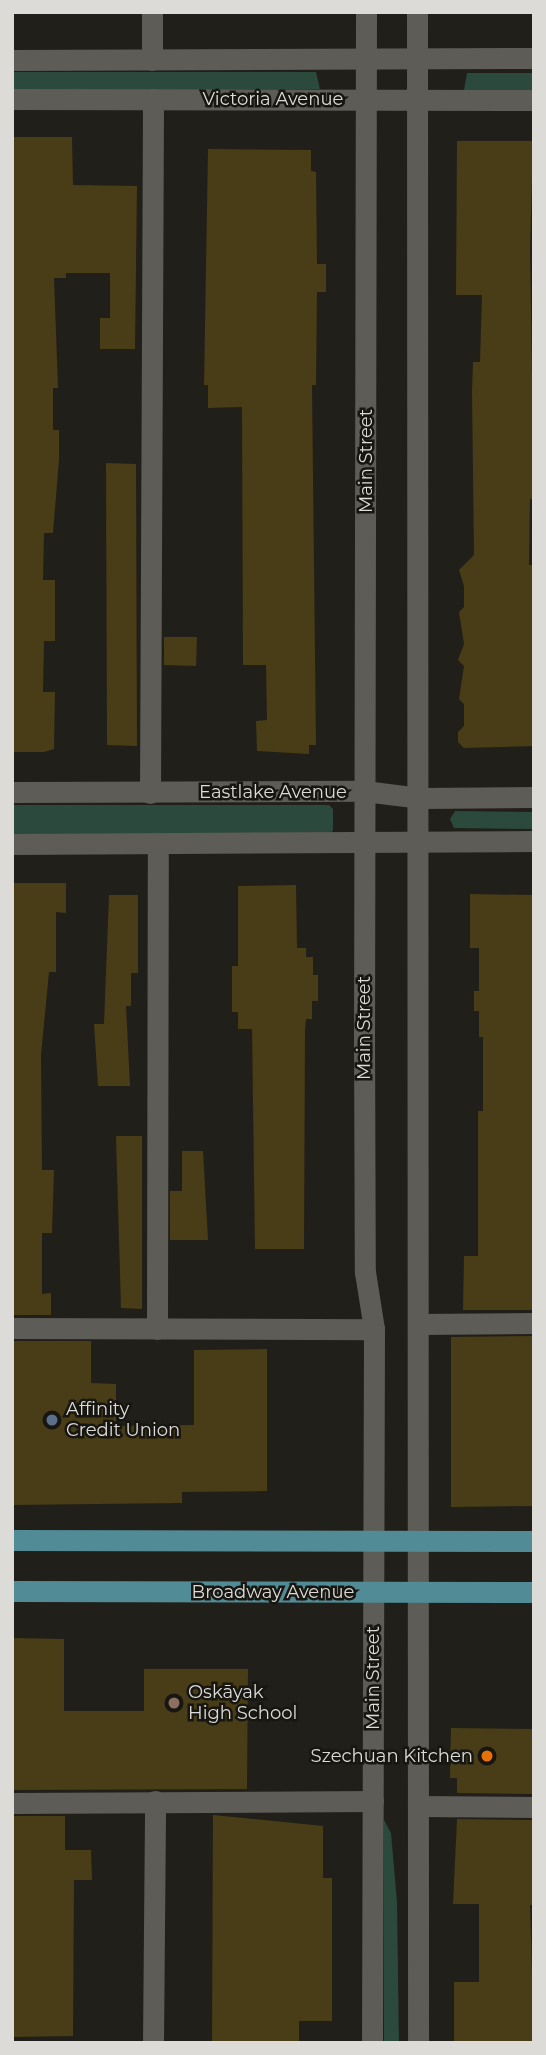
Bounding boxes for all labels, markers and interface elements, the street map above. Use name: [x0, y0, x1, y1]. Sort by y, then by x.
street label: Victoria Avenue: [203, 88, 343, 110]
street label: Main Street: [355, 409, 377, 513]
street label: Eastlake Avenue: [199, 781, 347, 803]
street label: Main Street: [353, 976, 375, 1080]
place label: Affinity Credit Union: [66, 1399, 180, 1442]
marker: Affinity Credit Union: [44, 1412, 60, 1428]
street label: Broadway Avenue: [192, 1581, 354, 1603]
street label: Main Street: [362, 1626, 384, 1730]
place label: Oskāyak High School: [188, 1682, 297, 1724]
marker: Oskāyak High School: [166, 1695, 182, 1711]
place label: Szechuan Kitchen: [311, 1745, 473, 1767]
marker: Szechuan Kitchen: [479, 1748, 495, 1764]

